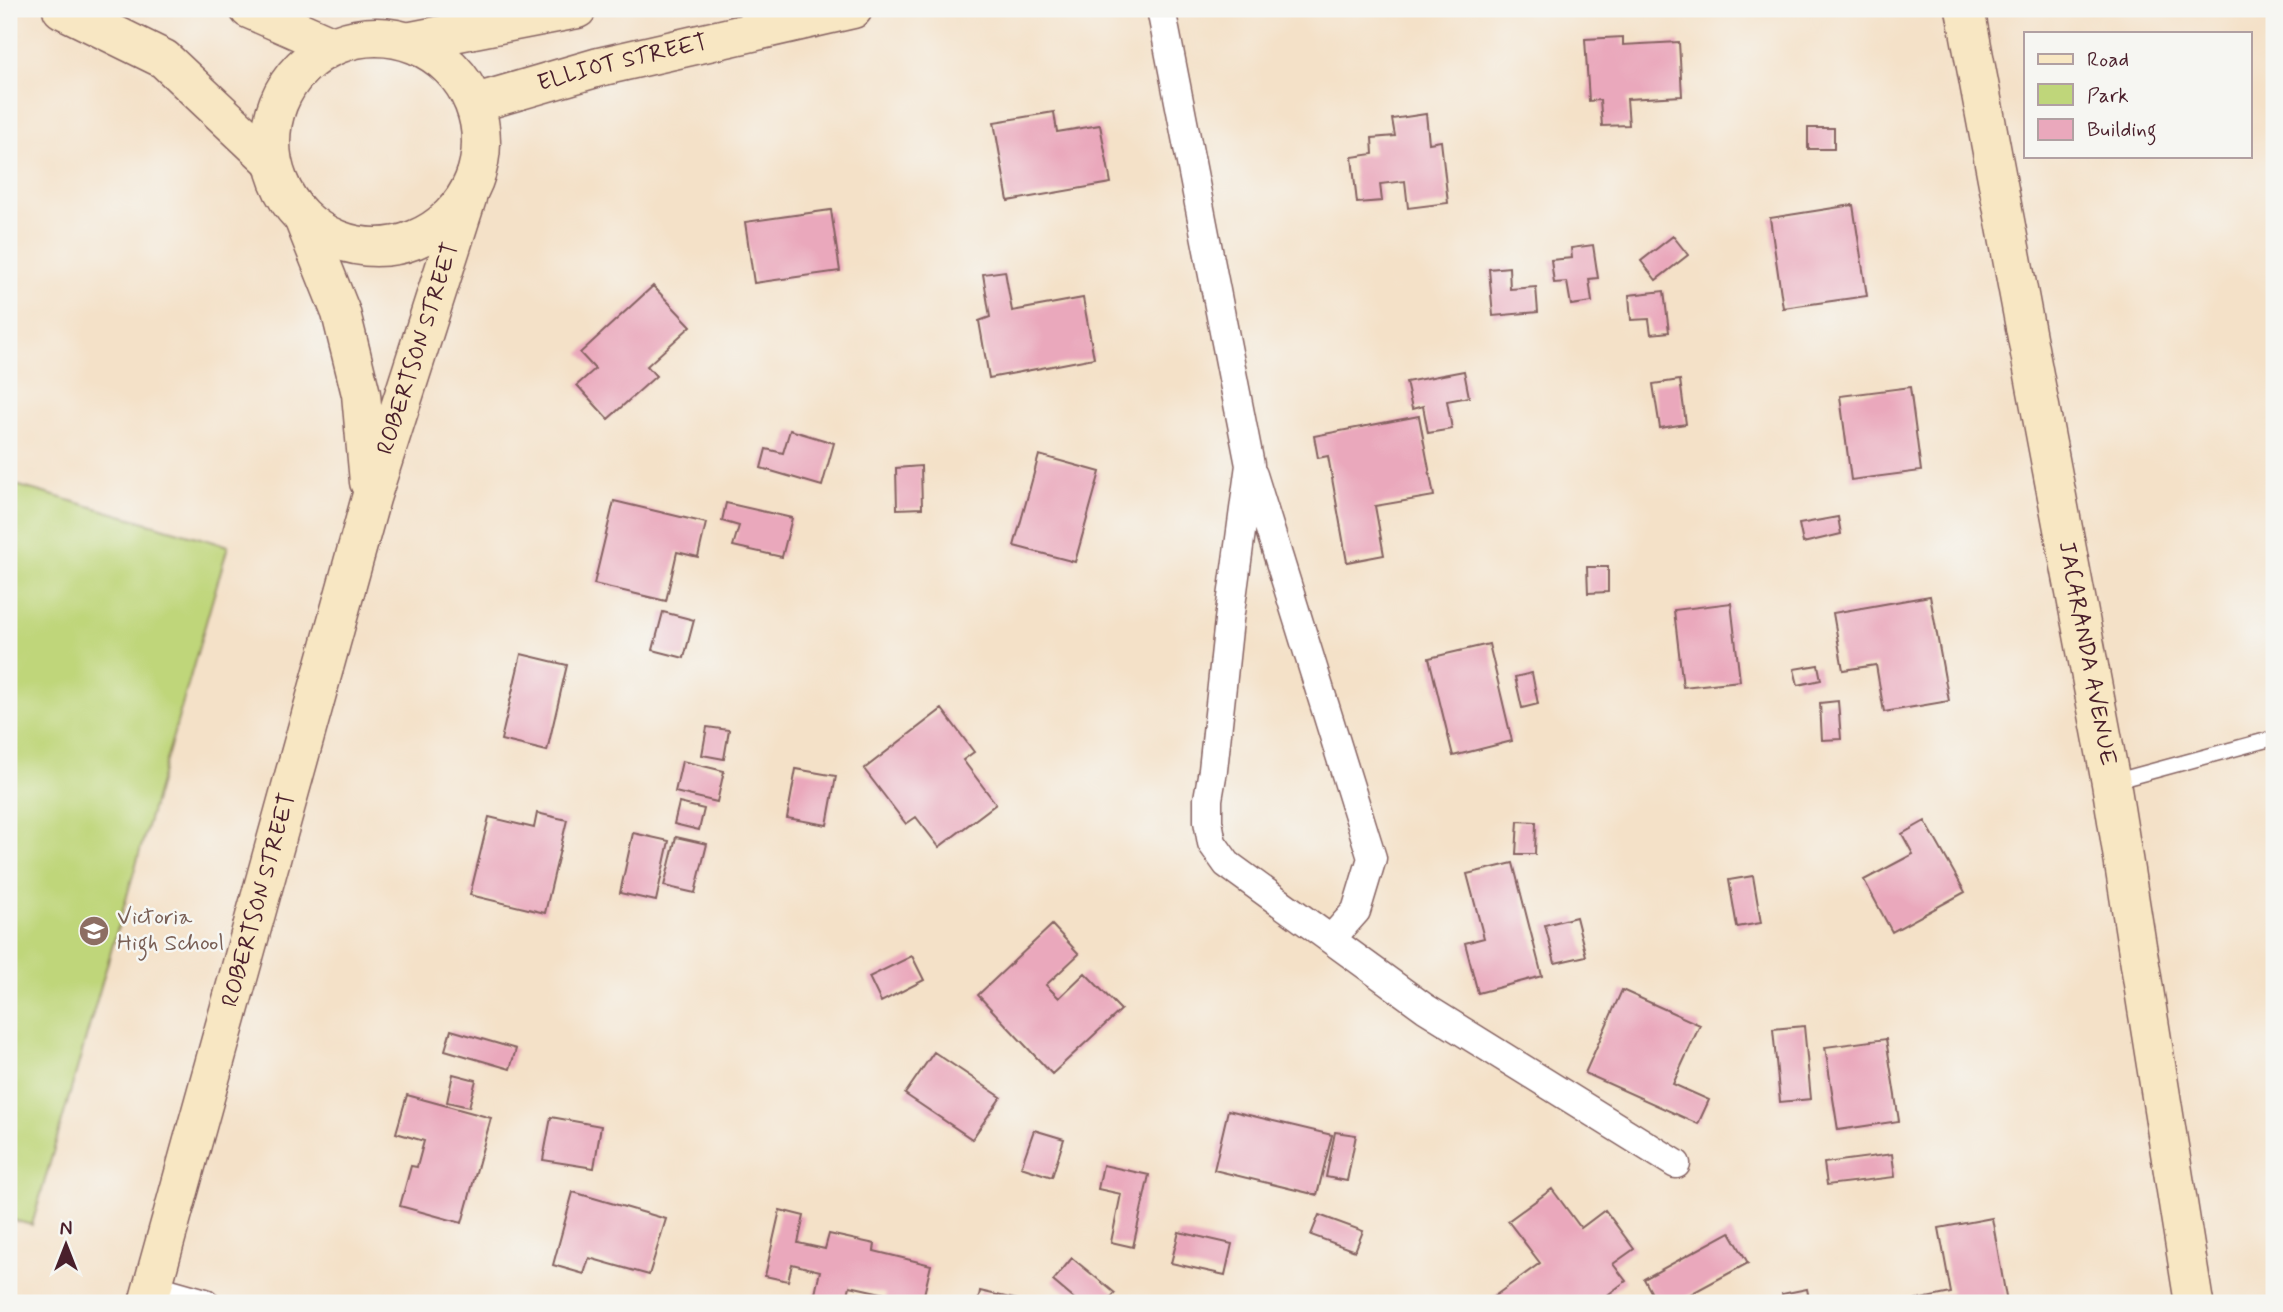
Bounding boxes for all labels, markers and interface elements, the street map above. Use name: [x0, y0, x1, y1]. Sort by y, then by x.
street label: ELLIOT STREET: [534, 28, 710, 99]
legend: [2024, 32, 2252, 158]
text: Road: [2087, 46, 2129, 74]
text: Park: [2087, 82, 2129, 110]
text: Building: [2087, 116, 2157, 146]
street label: ROBERTSON STREET: [371, 239, 467, 459]
street label: JACARANDA AVENUE: [2051, 539, 2122, 768]
street label: ROBERTSON STREET: [216, 790, 304, 1011]
place label: Victoria High School: [117, 903, 224, 961]
school or university icon: Victoria High School: [77, 914, 111, 948]
north arrow: [32, 1210, 102, 1280]
text: N: [60, 1217, 72, 1242]

